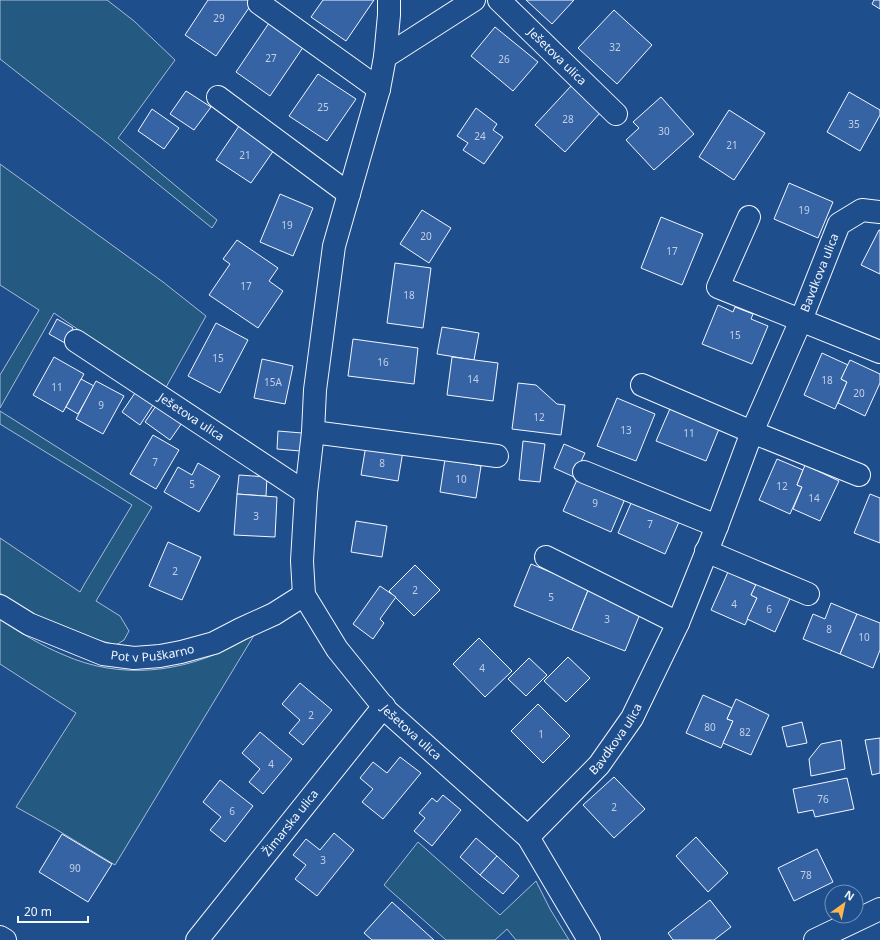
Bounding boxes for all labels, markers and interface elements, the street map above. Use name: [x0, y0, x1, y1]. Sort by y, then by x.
house number: 29: [213, 11, 225, 25]
street label: Ješetova ulica: [523, 23, 591, 89]
house number: 32: [609, 40, 621, 54]
house number: 27: [265, 51, 277, 65]
house number: 26: [498, 52, 510, 66]
house number: 25: [317, 100, 329, 114]
house number: 28: [562, 112, 574, 126]
house number: 35: [848, 117, 860, 131]
house number: 30: [658, 124, 670, 138]
house number: 24: [474, 129, 486, 143]
house number: 21: [726, 138, 738, 152]
house number: 21: [239, 148, 251, 162]
house number: 19: [798, 203, 810, 217]
house number: 19: [281, 218, 293, 232]
house number: 20: [420, 229, 432, 243]
street label: Bavdkova ulica: [796, 231, 843, 315]
house number: 17: [666, 244, 678, 258]
house number: 17: [240, 279, 252, 293]
house number: 18: [403, 288, 415, 302]
house number: 15: [729, 328, 741, 342]
house number: 15: [212, 351, 224, 365]
house number: 16: [377, 355, 389, 369]
house number: 14: [467, 372, 479, 386]
house number: 18: [821, 373, 833, 387]
house number: 15A: [264, 375, 283, 389]
house number: 11: [51, 380, 63, 394]
house number: 20: [853, 386, 865, 400]
street label: Ješetova ulica: [154, 388, 228, 445]
house number: 9: [98, 398, 104, 412]
house number: 12: [533, 410, 545, 424]
house number: 13: [620, 423, 632, 437]
house number: 11: [683, 426, 695, 440]
house number: 7: [152, 455, 158, 469]
house number: 8: [379, 456, 385, 470]
house number: 10: [455, 472, 467, 486]
house number: 5: [189, 477, 195, 491]
house number: 12: [776, 479, 788, 493]
house number: 14: [808, 491, 820, 505]
house number: 9: [592, 496, 598, 510]
house number: 3: [253, 509, 259, 523]
house number: 7: [647, 517, 653, 531]
house number: 2: [172, 564, 178, 578]
house number: 2: [412, 583, 418, 597]
house number: 5: [548, 590, 554, 604]
house number: 4: [731, 597, 737, 611]
house number: 6: [766, 602, 772, 616]
house number: 3: [604, 612, 610, 626]
house number: 8: [826, 622, 832, 636]
house number: 10: [858, 630, 870, 644]
street label: Pot v Puškarno: [110, 640, 196, 666]
house number: 4: [479, 661, 485, 675]
street label: Ješetova ulica: [376, 700, 445, 764]
street label: Bavdkova ulica: [585, 700, 646, 778]
house number: 2: [308, 708, 314, 722]
house number: 80: [704, 720, 716, 734]
house number: 82: [739, 725, 751, 739]
house number: 1: [538, 727, 544, 741]
house number: 4: [268, 757, 274, 771]
street label: Žimarska ulica: [258, 786, 322, 859]
house number: 76: [817, 792, 829, 806]
house number: 2: [611, 800, 617, 814]
house number: 6: [229, 804, 235, 818]
house number: 3: [320, 853, 326, 867]
house number: 90: [69, 861, 81, 875]
house number: 78: [800, 868, 812, 882]
north arrow: [824, 884, 864, 924]
text: N: [842, 886, 858, 904]
scale bar: [18, 898, 88, 924]
text: 20 m: [24, 903, 52, 920]

